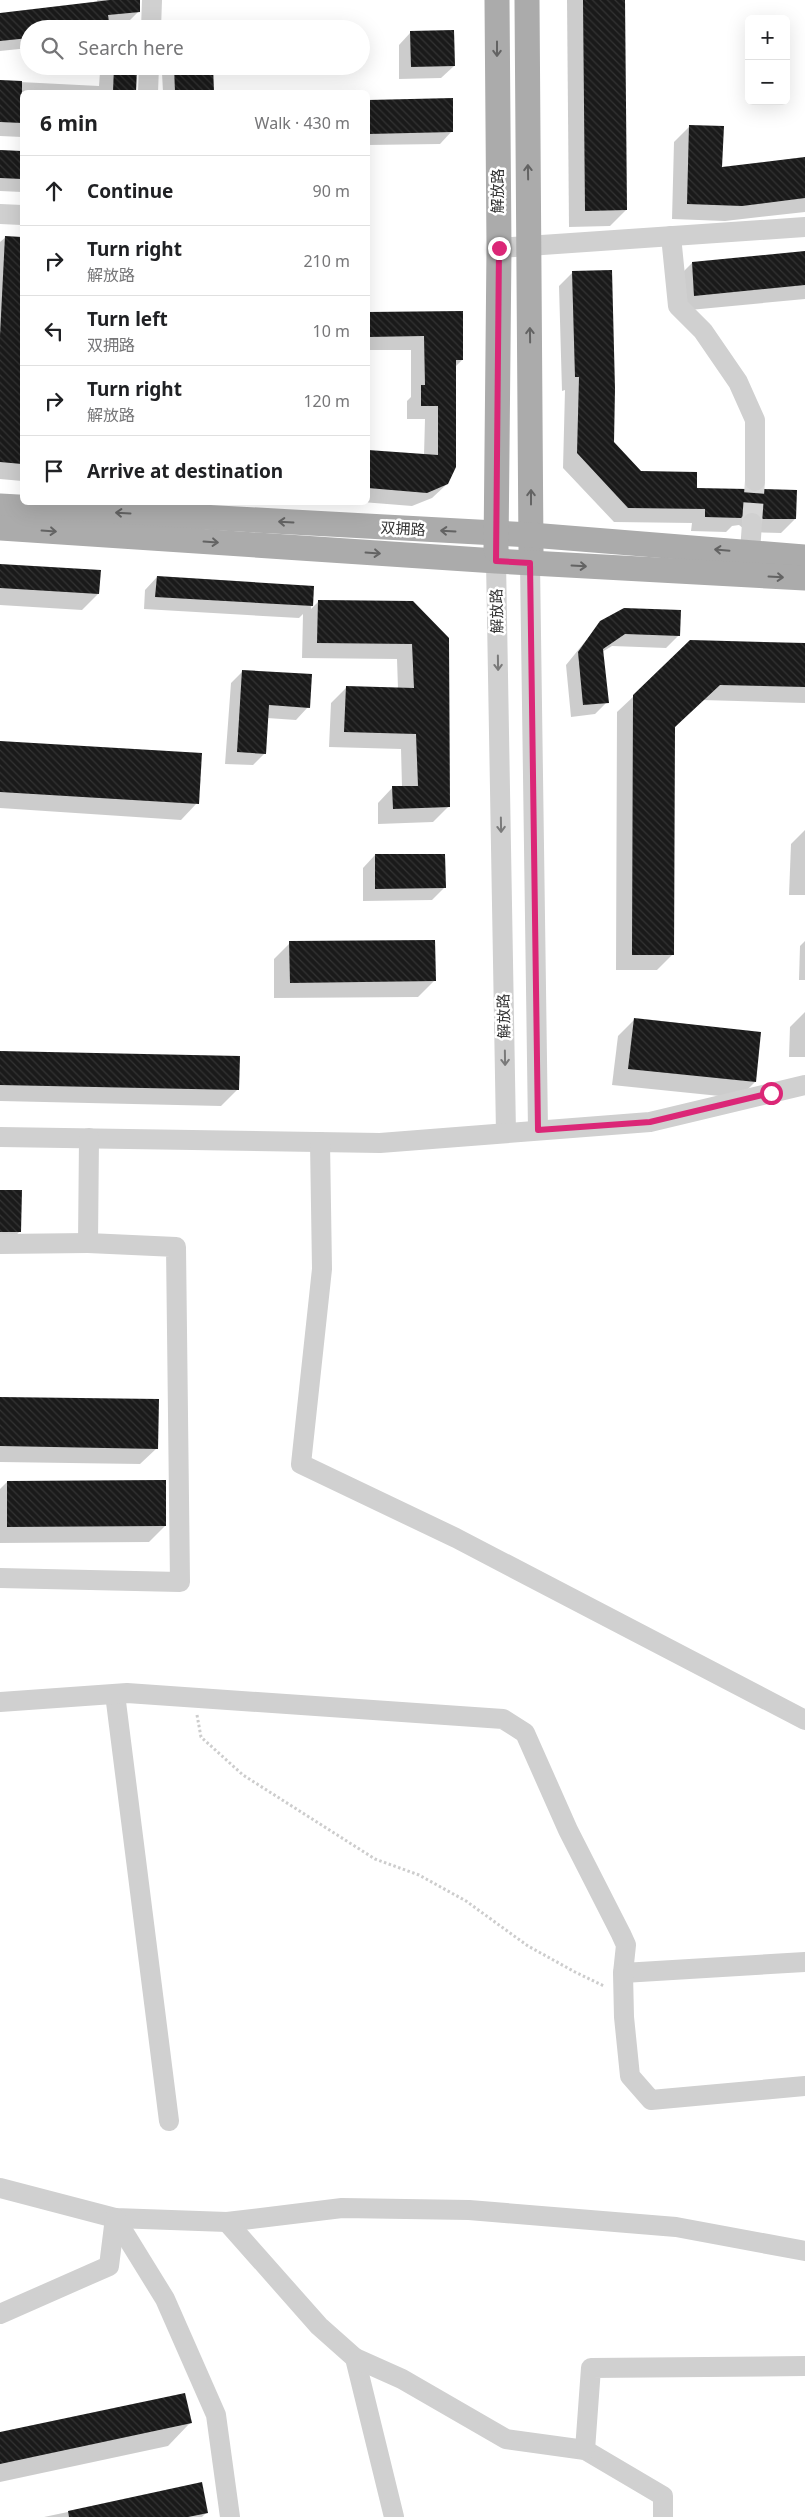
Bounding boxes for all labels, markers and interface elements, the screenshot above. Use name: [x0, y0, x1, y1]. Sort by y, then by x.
map controls: [745, 15, 790, 105]
button: +: [745, 15, 790, 60]
search box: [20, 20, 370, 75]
icon: search: [38, 34, 66, 62]
text: Search here: [78, 35, 184, 61]
one-way arrow: [492, 40, 502, 56]
button: −: [745, 60, 790, 105]
text: 6 min: [40, 109, 98, 137]
text: Walk · 430 m: [255, 112, 350, 134]
one-way arrow: [523, 164, 533, 180]
street label: 解放路: [487, 168, 507, 214]
icon: ahead: [40, 177, 68, 205]
text: Continue: [87, 178, 173, 204]
text: 90 m: [313, 180, 350, 202]
text: Turn right: [87, 236, 182, 262]
route end: [488, 237, 511, 260]
icon: right: [40, 247, 68, 275]
text: 210 m: [303, 250, 350, 272]
text: 解放路: [87, 264, 135, 286]
text: Turn left: [87, 306, 168, 332]
icon: left: [40, 317, 68, 345]
text: 10 m: [313, 320, 350, 342]
one-way arrow: [525, 327, 535, 343]
text: 双拥路: [87, 334, 135, 356]
text: Turn right: [87, 376, 182, 402]
icon: right: [40, 387, 68, 415]
text: 120 m: [303, 390, 350, 412]
text: 解放路: [87, 404, 135, 426]
icon: arrive: [40, 457, 68, 485]
text: Arrive at destination: [87, 458, 283, 484]
one-way arrow: [526, 489, 536, 506]
one-way arrow: [116, 509, 132, 518]
street label: 双拥路: [380, 517, 426, 539]
one-way arrow: [278, 518, 294, 527]
one-way arrow: [40, 526, 56, 536]
one-way arrow: [440, 527, 456, 536]
one-way arrow: [202, 537, 218, 547]
one-way arrow: [714, 545, 730, 555]
one-way arrow: [365, 548, 381, 558]
one-way arrow: [571, 561, 587, 570]
one-way arrow: [768, 572, 784, 581]
street label: 解放路: [486, 588, 506, 634]
one-way arrow: [493, 654, 503, 670]
one-way arrow: [496, 816, 506, 833]
street label: 解放路: [493, 993, 513, 1039]
one-way arrow: [500, 1049, 510, 1065]
route start: [760, 1082, 783, 1105]

